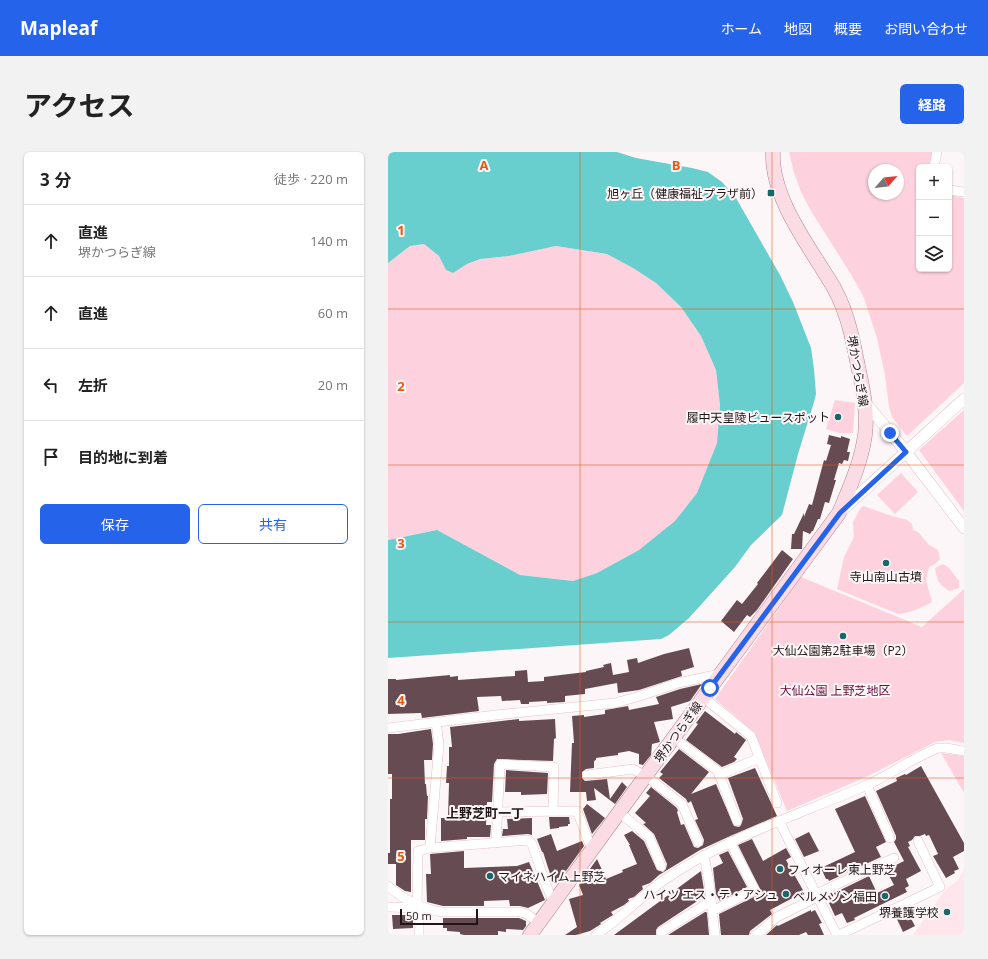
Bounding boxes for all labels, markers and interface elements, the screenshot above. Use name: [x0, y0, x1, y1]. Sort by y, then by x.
text: Mapleaf: [20, 15, 97, 41]
text: ホーム: [720, 19, 762, 38]
text: 地図: [784, 19, 812, 38]
text: 概要: [834, 19, 862, 38]
text: お問い合わせ: [884, 19, 968, 38]
button: 経路: [900, 84, 964, 124]
text: アクセス: [24, 86, 135, 124]
text: A: [480, 156, 489, 174]
text: B: [672, 156, 681, 174]
north arrow: [868, 164, 904, 200]
map controls: [916, 164, 952, 272]
button: +: [916, 164, 952, 200]
text: 3 分: [40, 168, 71, 191]
text: 徒歩 · 220 m: [274, 170, 348, 188]
place label: 旭ヶ丘（健康福祉プラザ前）: [607, 185, 763, 202]
marker: 旭ヶ丘（健康福祉プラザ前）: [766, 188, 776, 198]
button: −: [916, 200, 952, 236]
text: 1: [397, 221, 405, 239]
text: 直進: [78, 222, 108, 242]
icon: ahead: [40, 230, 62, 252]
text: 140 m: [310, 232, 348, 250]
button: layers: [916, 236, 952, 272]
text: 堺かつらぎ線: [78, 243, 156, 261]
icon: ahead: [40, 302, 62, 324]
text: 直進: [78, 303, 108, 323]
text: 60 m: [318, 304, 348, 322]
street label: 堺かつらぎ線: [843, 334, 873, 408]
icon: left: [40, 374, 62, 396]
text: 左折: [78, 375, 108, 395]
text: 20 m: [318, 376, 348, 394]
text: 2: [397, 377, 405, 395]
place label: 履中天皇陵ビュースポット: [687, 409, 830, 426]
marker: 履中天皇陵ビュースポット: [833, 412, 843, 422]
route end: [881, 424, 899, 442]
icon: arrive: [40, 446, 62, 468]
text: 目的地に到着: [78, 447, 168, 467]
button: 保存: [40, 504, 190, 544]
button: 共有: [198, 504, 348, 544]
text: 3: [397, 534, 405, 552]
marker: 寺山南山古墳: [881, 558, 891, 568]
place label: 寺山南山古墳: [850, 568, 922, 585]
marker: 大仙公園第2駐車場（P2）: [838, 631, 848, 641]
place label: 大仙公園第2駐車場（P2）: [773, 642, 913, 659]
route start: [701, 679, 719, 697]
park label: 大仙公園 上野芝地区: [779, 682, 891, 699]
text: 4: [397, 691, 405, 709]
street label: 堺かつらぎ線: [650, 698, 706, 766]
district label: 上野芝町一丁: [446, 804, 524, 822]
text: 5: [397, 847, 405, 865]
place label: フィオーレ東上野芝: [788, 861, 896, 878]
marker: フィオーレ東上野芝: [775, 864, 785, 874]
place label: マイネハイム上野芝: [498, 868, 606, 885]
marker: マイネハイム上野芝: [485, 871, 495, 881]
place label: ハイツ エス・テ・アシュ: [644, 886, 778, 903]
place label: ベルメゾン福田: [793, 888, 877, 905]
marker: ハイツ エス・テ・アシュ: [781, 889, 791, 899]
marker: ベルメゾン福田: [880, 891, 890, 901]
place label: 堺養護学校: [879, 904, 939, 921]
scale bar: [400, 907, 478, 926]
marker: 堺養護学校: [942, 907, 952, 917]
text: 50 m: [406, 908, 432, 923]

